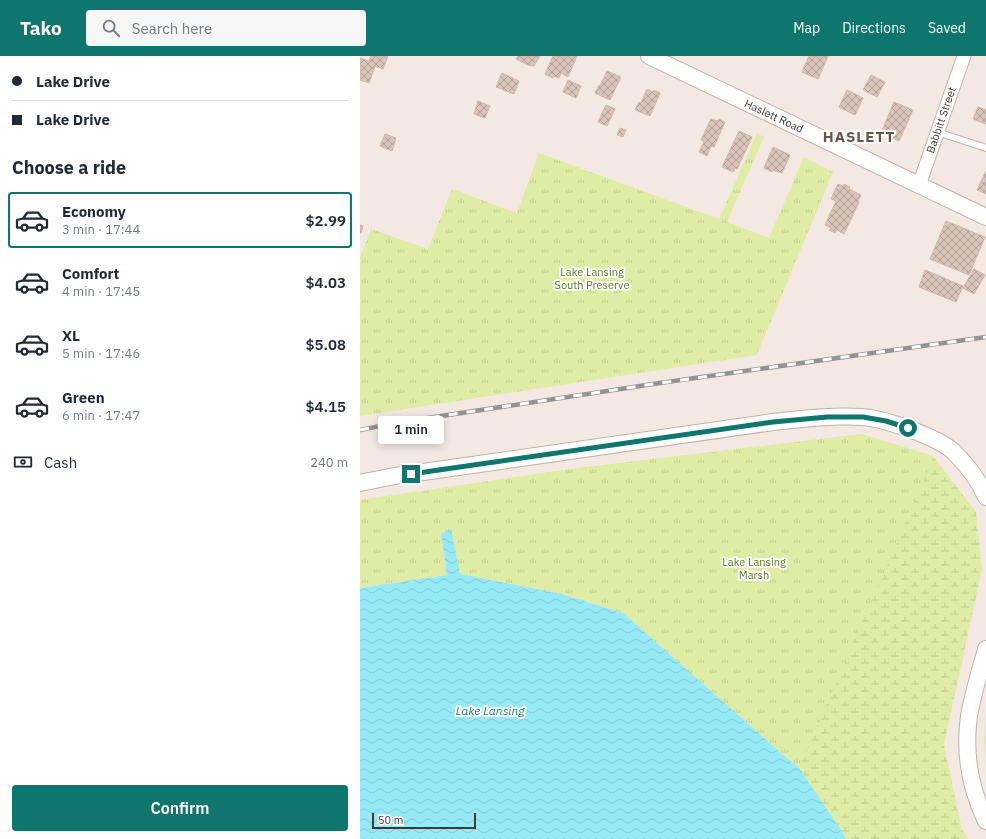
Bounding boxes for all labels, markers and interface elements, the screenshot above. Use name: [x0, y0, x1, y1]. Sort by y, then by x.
search box: [86, 10, 366, 46]
text: Tako: [20, 16, 62, 40]
icon: search: [100, 17, 122, 39]
text: Search here: [132, 19, 212, 38]
text: Map: [793, 19, 820, 37]
text: Directions: [842, 19, 906, 37]
text: Saved: [928, 19, 966, 37]
text: Lake Drive: [36, 72, 110, 91]
street label: Babbitt Street: [923, 85, 959, 155]
street label: Haslett Road: [742, 96, 806, 136]
text: Lake Drive: [36, 110, 110, 129]
district label: HASLETT: [823, 127, 895, 146]
text: Choose a ride: [12, 156, 126, 179]
icon: car: [14, 202, 50, 238]
text: Economy: [62, 202, 126, 221]
text: $2.99: [306, 211, 346, 230]
text: 3 min · 17:44: [62, 221, 140, 238]
icon: car: [14, 264, 50, 300]
text: Comfort: [62, 264, 119, 283]
park label: Lake Lansing South Preserve: [555, 265, 630, 292]
text: $4.03: [306, 273, 346, 292]
text: 4 min · 17:45: [62, 283, 140, 300]
icon: car: [14, 326, 50, 362]
text: XL: [62, 326, 80, 345]
text: $5.08: [306, 335, 346, 354]
text: 5 min · 17:46: [62, 345, 140, 362]
icon: car: [14, 388, 50, 424]
text: Green: [62, 388, 105, 407]
text: $4.15: [306, 397, 346, 416]
text: 6 min · 17:47: [62, 407, 140, 424]
callout: 1 min: [378, 416, 444, 444]
route start: [899, 419, 917, 437]
text: 1 min: [394, 421, 428, 438]
icon: cash: [12, 451, 34, 473]
text: Cash: [44, 453, 77, 472]
text: 240 m: [310, 454, 348, 471]
route end: [402, 465, 420, 483]
park label: Lake Lansing Marsh: [722, 555, 786, 582]
water label: Lake Lansing: [456, 703, 525, 718]
button: Confirm: [12, 785, 348, 831]
scale bar: [372, 811, 476, 830]
text: 50 m: [378, 813, 403, 827]

